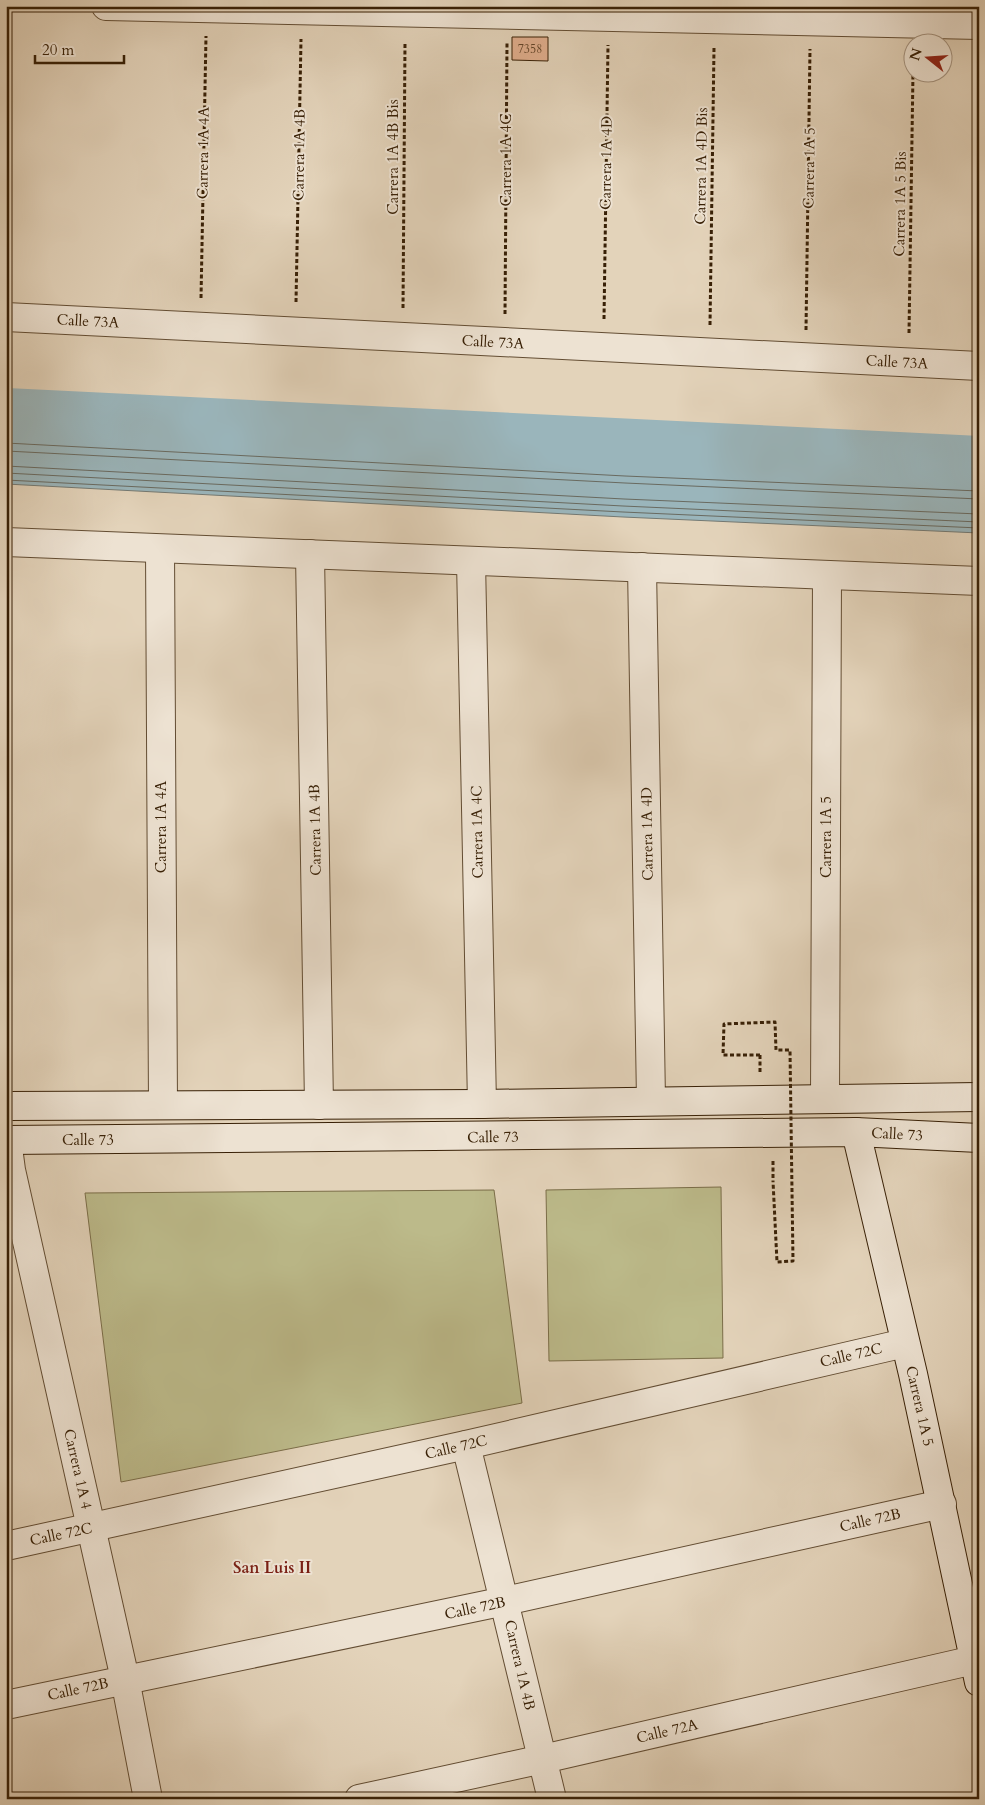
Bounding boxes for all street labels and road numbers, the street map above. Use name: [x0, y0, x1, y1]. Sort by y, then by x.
street label: Carrera 1A 4B Bis: [383, 99, 403, 215]
street label: Carrera 1A 4A: [192, 106, 214, 199]
street label: Carrera 1A 4D Bis: [690, 107, 712, 225]
street label: Carrera 1A 4B: [288, 109, 310, 201]
street label: Carrera 1A 4C: [496, 113, 516, 207]
street label: Carrera 1A 4D: [595, 116, 617, 210]
street label: Carrera 1A 5: [798, 127, 820, 209]
street label: Carrera 1A 5 Bis: [889, 151, 911, 257]
street label: Calle 73A: [56, 309, 120, 333]
street label: Calle 73A: [461, 330, 525, 354]
street label: Calle 73A: [865, 350, 929, 374]
street label: Carrera 1A 4A: [151, 780, 171, 873]
street label: Carrera 1A 4B: [304, 784, 326, 876]
street label: Carrera 1A 4C: [466, 785, 488, 879]
street label: Carrera 1A 4D: [636, 787, 658, 881]
street label: Carrera 1A 5: [816, 796, 836, 878]
street label: Calle 73: [871, 1123, 923, 1145]
street label: Calle 73: [467, 1127, 519, 1147]
street label: Calle 73: [62, 1130, 114, 1150]
street label: Calle 72C: [818, 1338, 884, 1372]
street label: Carrera 1A 5: [901, 1364, 939, 1448]
street label: Carrera 1A 4: [59, 1427, 97, 1511]
street label: Calle 72C: [423, 1430, 489, 1464]
street label: Calle 72B: [838, 1503, 902, 1537]
street label: Calle 72C: [28, 1518, 94, 1550]
street label: Calle 72B: [443, 1592, 507, 1624]
street label: Carrera 1A 4B: [500, 1618, 540, 1712]
street label: Calle 72B: [46, 1673, 110, 1705]
street label: Calle 72A: [634, 1714, 700, 1748]

